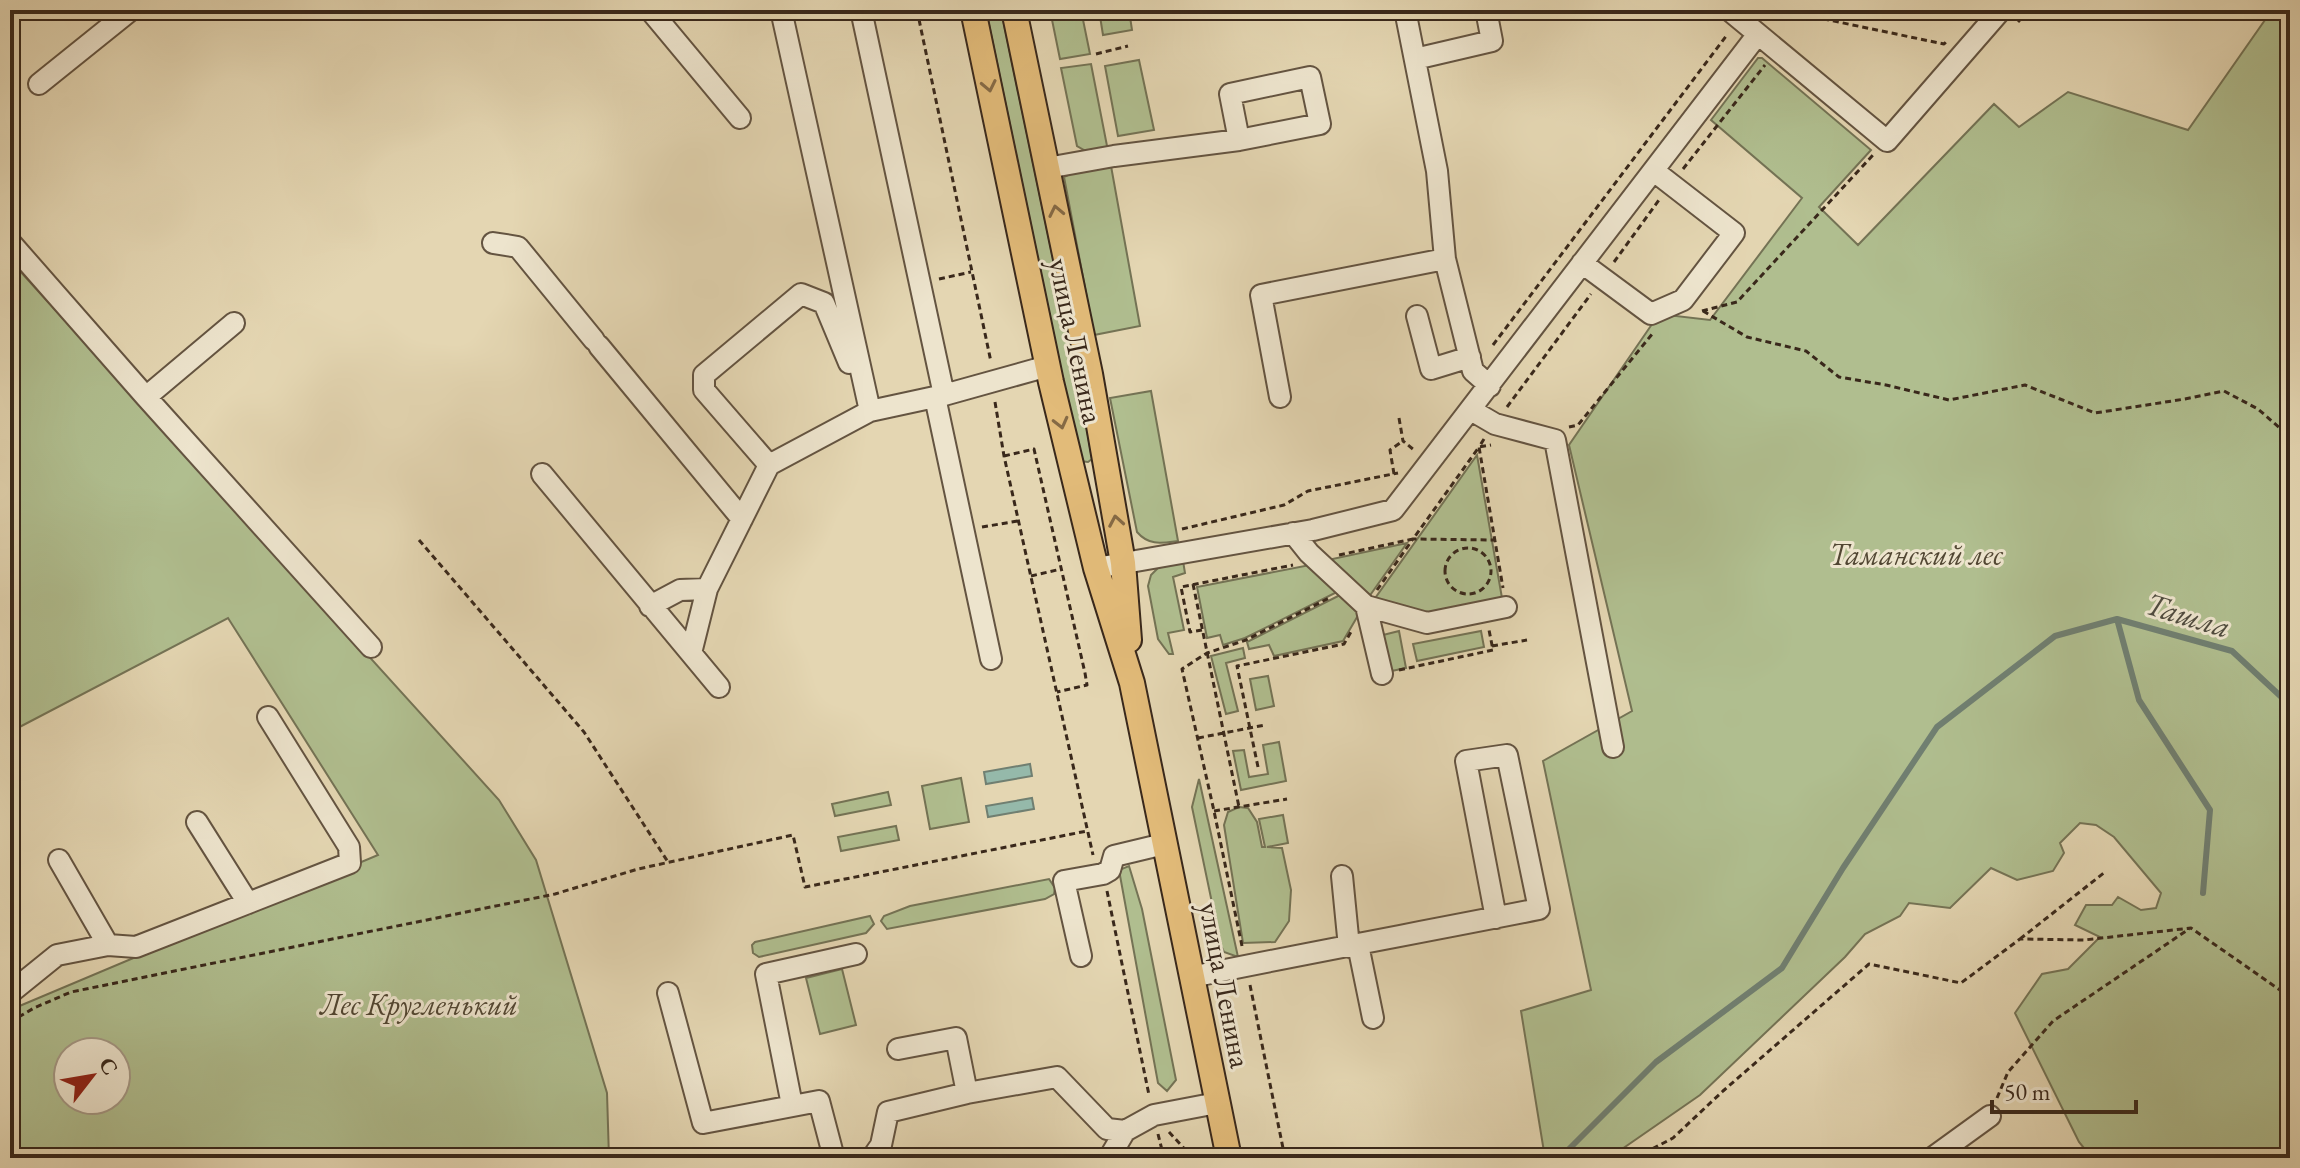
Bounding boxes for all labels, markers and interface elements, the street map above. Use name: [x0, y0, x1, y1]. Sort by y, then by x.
one-way arrow: [980, 79, 997, 93]
one-way arrow: [1048, 205, 1065, 219]
street label: улица Ленина: [1040, 255, 1113, 427]
one-way arrow: [1051, 415, 1068, 429]
one-way arrow: [1108, 515, 1125, 528]
park label: Таманский лес: [1829, 535, 2003, 574]
water label: Ташла: [2140, 582, 2236, 648]
street label: улица Ленина: [1190, 899, 1261, 1071]
park label: Лес Кругленький: [318, 985, 518, 1024]
north arrow: [52, 1036, 132, 1116]
text: С: [92, 1052, 125, 1080]
scale bar: [1992, 1064, 2136, 1114]
text: 50 m: [2004, 1076, 2051, 1107]

